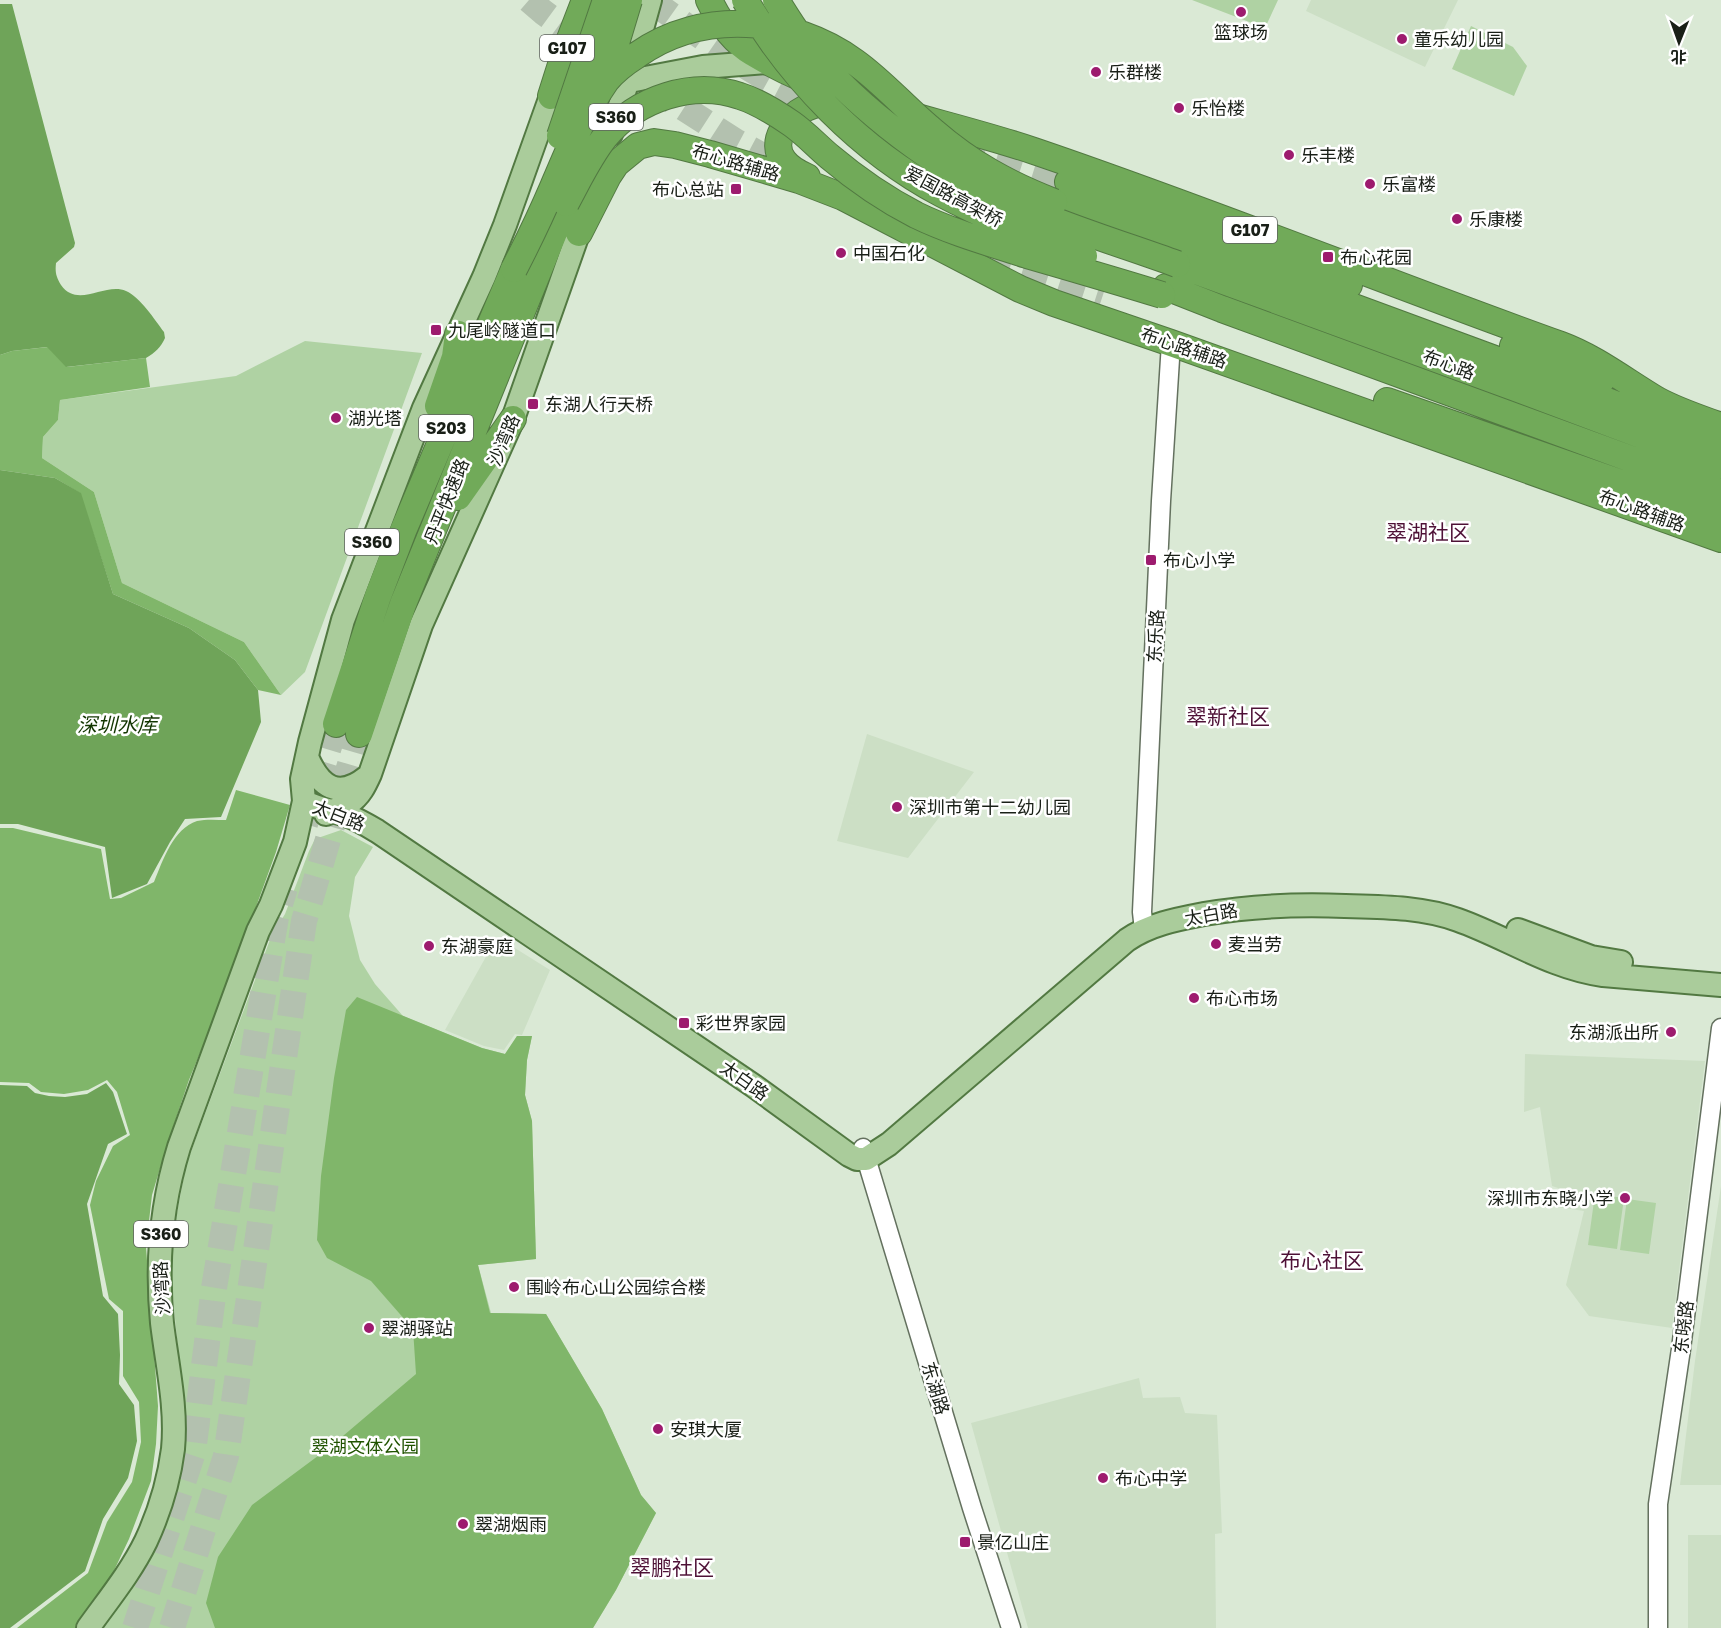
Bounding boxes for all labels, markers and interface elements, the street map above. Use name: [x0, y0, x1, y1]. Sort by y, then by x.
marker: 篮球场: [1234, 5, 1248, 19]
north arrow: [1649, 12, 1709, 72]
place label: 篮球场: [1214, 21, 1268, 43]
place label: 童乐幼儿园: [1414, 28, 1504, 50]
marker: 童乐幼儿园: [1395, 32, 1409, 46]
road number: G107: [540, 35, 594, 61]
text: 北: [1671, 47, 1687, 67]
place label: 乐群楼: [1108, 61, 1162, 83]
marker: 乐群楼: [1089, 65, 1103, 79]
place label: 乐怡楼: [1191, 97, 1245, 119]
marker: 乐怡楼: [1172, 101, 1186, 115]
road number: S360: [589, 104, 643, 130]
street label: 布心路辅路: [690, 139, 782, 185]
place label: 乐丰楼: [1301, 144, 1355, 166]
marker: 乐丰楼: [1282, 148, 1296, 162]
street label: 爱国路高架桥: [901, 161, 1007, 231]
place label: 乐富楼: [1382, 173, 1436, 195]
marker: 乐富楼: [1363, 177, 1377, 191]
place label: 布心总站: [652, 178, 724, 200]
marker: 布心总站: [729, 182, 743, 196]
place label: 乐康楼: [1469, 208, 1523, 230]
marker: 乐康楼: [1450, 212, 1464, 226]
road number: G107: [1223, 217, 1277, 243]
place label: 中国石化: [853, 242, 925, 264]
marker: 中国石化: [834, 246, 848, 260]
place label: 布心花园: [1340, 246, 1412, 268]
marker: 布心花园: [1321, 250, 1335, 264]
place label: 九尾岭隧道口: [448, 319, 556, 341]
street label: 布心路辅路: [1138, 322, 1230, 372]
marker: 九尾岭隧道口: [429, 323, 443, 337]
street label: 布心路: [1420, 344, 1478, 384]
place label: 东湖人行天桥: [545, 393, 653, 415]
marker: 东湖人行天桥: [526, 397, 540, 411]
place label: 湖光塔: [348, 407, 402, 429]
marker: 湖光塔: [329, 411, 343, 425]
street label: 沙湾路: [482, 411, 524, 469]
road number: S203: [419, 415, 473, 441]
street label: 丹平快速路: [419, 455, 473, 547]
street label: 布心路辅路: [1596, 484, 1688, 536]
district label: 翠湖社区: [1386, 519, 1470, 545]
road number: S360: [345, 529, 399, 555]
place label: 布心小学: [1163, 549, 1235, 571]
marker: 布心小学: [1144, 553, 1158, 567]
street label: 东乐路: [1143, 608, 1167, 664]
district label: 翠新社区: [1186, 703, 1270, 729]
water label: 深圳水库: [77, 712, 160, 736]
street label: 太白路: [310, 795, 368, 835]
place label: 深圳市第十二幼儿园: [909, 796, 1071, 818]
marker: 深圳市第十二幼儿园: [890, 800, 904, 814]
street label: 太白路: [1183, 898, 1239, 930]
place label: 麦当劳: [1228, 933, 1282, 955]
place label: 东湖豪庭: [441, 935, 513, 957]
marker: 麦当劳: [1209, 937, 1223, 951]
marker: 东湖豪庭: [422, 939, 436, 953]
place label: 布心市场: [1206, 987, 1278, 1009]
marker: 布心市场: [1187, 991, 1201, 1005]
place label: 彩世界家园: [696, 1012, 786, 1034]
marker: 彩世界家园: [677, 1016, 691, 1030]
place label: 东湖派出所: [1569, 1021, 1659, 1043]
marker: 东湖派出所: [1664, 1025, 1678, 1039]
street label: 太白路: [717, 1056, 773, 1104]
place label: 深圳市东晓小学: [1487, 1187, 1613, 1209]
marker: 深圳市东晓小学: [1618, 1191, 1632, 1205]
road number: S360: [134, 1221, 188, 1247]
district label: 布心社区: [1280, 1247, 1364, 1273]
street label: 沙湾路: [149, 1260, 173, 1316]
place label: 围岭布心山公园综合楼: [526, 1276, 706, 1298]
marker: 围岭布心山公园综合楼: [507, 1280, 521, 1294]
street label: 东晓路: [1669, 1299, 1697, 1355]
place label: 翠湖驿站: [381, 1317, 453, 1339]
marker: 翠湖驿站: [362, 1321, 376, 1335]
street label: 东湖路: [918, 1359, 954, 1417]
place label: 安琪大厦: [670, 1418, 742, 1440]
marker: 安琪大厦: [651, 1422, 665, 1436]
park label: 翠湖文体公园: [311, 1435, 419, 1457]
place label: 布心中学: [1115, 1467, 1187, 1489]
marker: 布心中学: [1096, 1471, 1110, 1485]
place label: 翠湖烟雨: [475, 1513, 547, 1535]
marker: 翠湖烟雨: [456, 1517, 470, 1531]
place label: 景亿山庄: [977, 1531, 1049, 1553]
marker: 景亿山庄: [958, 1535, 972, 1549]
district label: 翠鹏社区: [630, 1554, 714, 1580]

